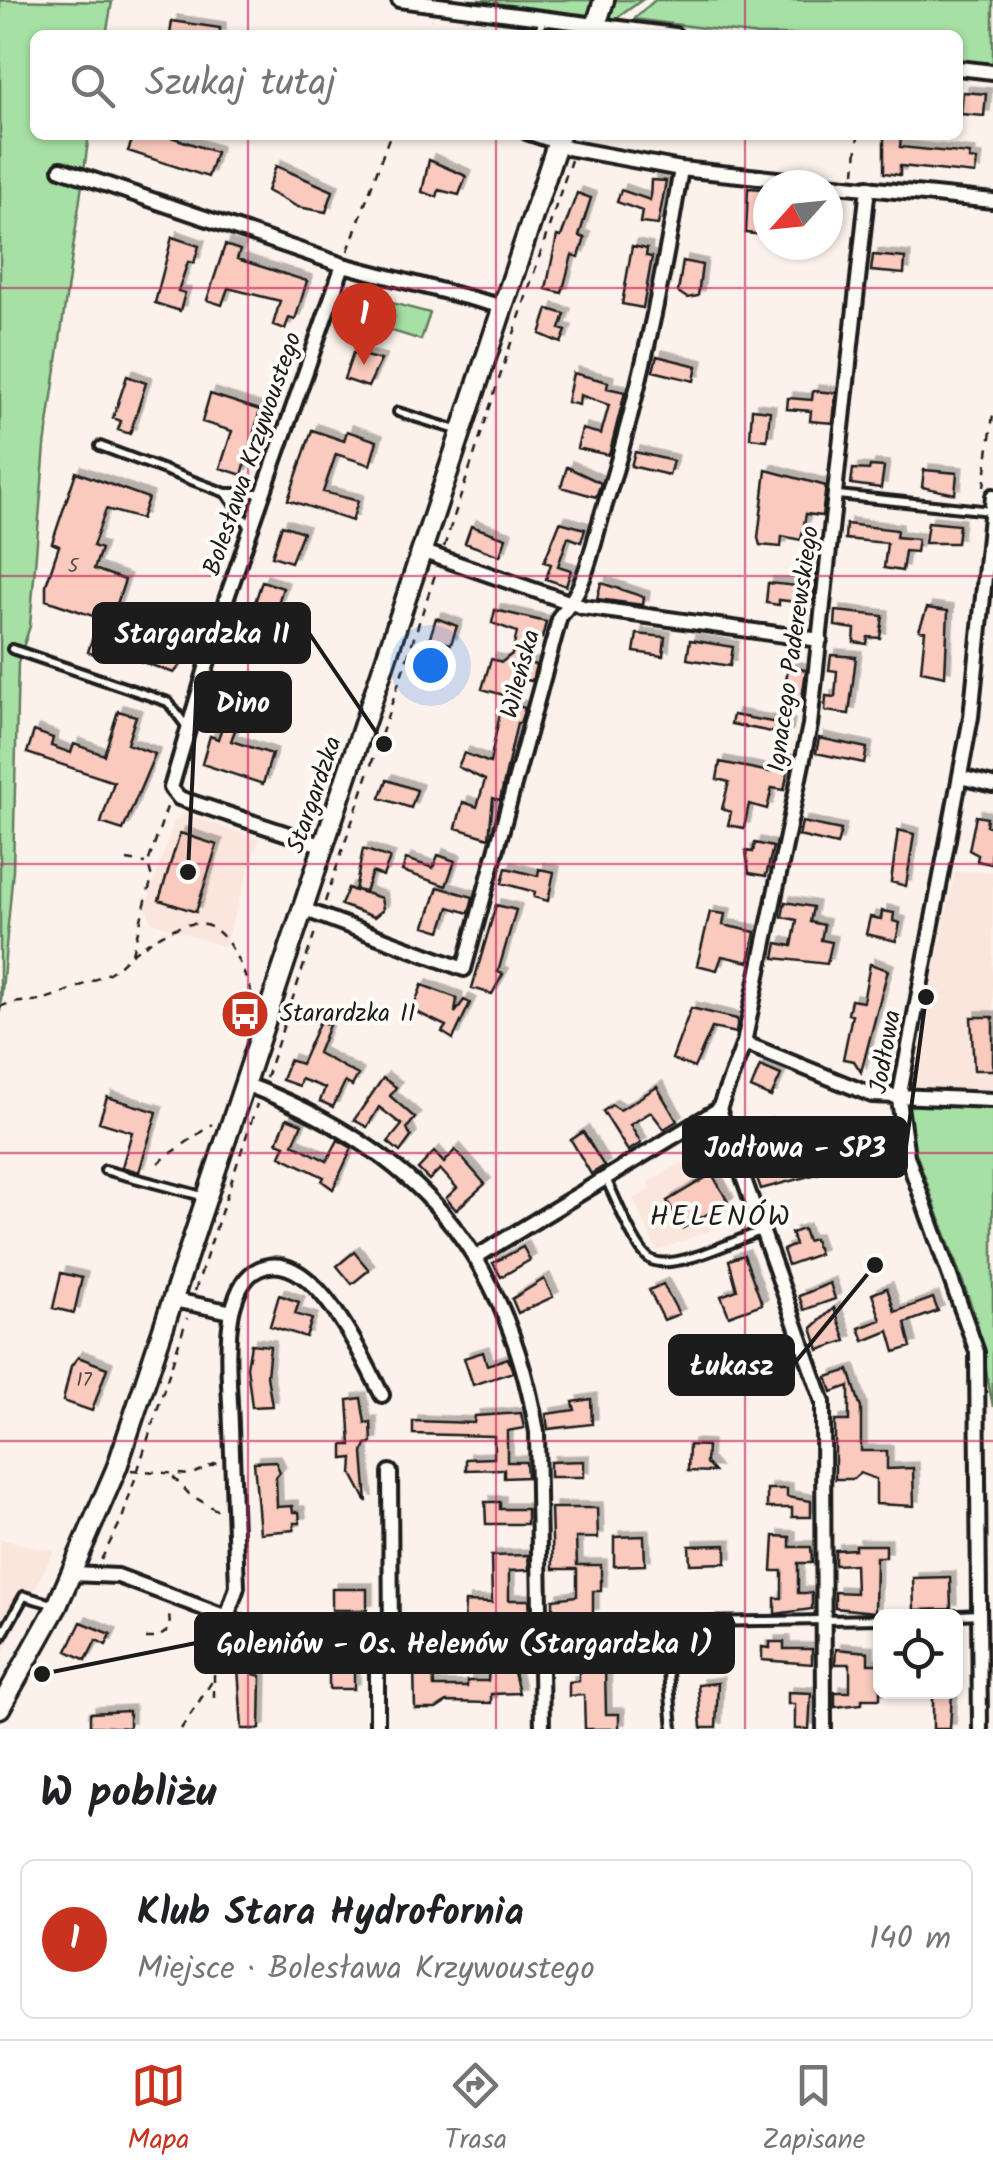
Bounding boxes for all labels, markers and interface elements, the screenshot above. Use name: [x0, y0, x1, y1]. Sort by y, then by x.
search box: [30, 30, 963, 140]
text: Szukaj tutaj: [145, 55, 336, 115]
icon: search: [65, 58, 120, 113]
north arrow: [753, 170, 843, 260]
pin: 1: [332, 282, 396, 365]
street label: Bolesława Krzywoustego: [193, 327, 313, 581]
street label: Ignacego Paderewskiego: [757, 523, 831, 775]
house number: 5: [68, 551, 80, 583]
callout: Stargardzka II: [94, 604, 309, 662]
text: Stargardzka II: [114, 613, 290, 658]
street label: Wileńska: [490, 625, 552, 723]
your location: [405, 640, 456, 691]
callout: Dino: [196, 673, 290, 731]
text: Dino: [216, 682, 270, 727]
street label: Stargardzka: [276, 731, 354, 859]
bus stop icon: Starardzka II: [219, 988, 271, 1040]
place label: Starardzka II: [280, 994, 415, 1034]
street label: Jodłowa: [859, 1007, 913, 1097]
callout: Jodłowa - SP3: [684, 1118, 906, 1176]
text: Jodłowa - SP3: [704, 1127, 886, 1172]
district label: HELENÓW: [650, 1195, 792, 1240]
callout: Łukasz: [670, 1336, 793, 1394]
text: Łukasz: [690, 1345, 774, 1390]
house number: 17: [76, 1365, 93, 1397]
map controls: [873, 1609, 963, 1699]
button: locate: [873, 1609, 963, 1699]
callout: Goleniów - Os. Helenów (Stargardzka I): [196, 1614, 733, 1672]
text: Goleniów - Os. Helenów (Stargardzka I): [217, 1623, 713, 1668]
text: W pobliżu: [40, 1761, 216, 1828]
text: Klub Stara Hydrofornia: [137, 1884, 524, 1944]
text: 1: [70, 1914, 79, 1965]
text: 140 m: [869, 1914, 951, 1965]
text: Miejsce · Bolesława Krzywoustego: [137, 1944, 595, 1995]
tab: Mapa: [128, 2058, 189, 2163]
tab: Trasa: [445, 2058, 507, 2163]
tab: Zapisane: [762, 2058, 865, 2163]

